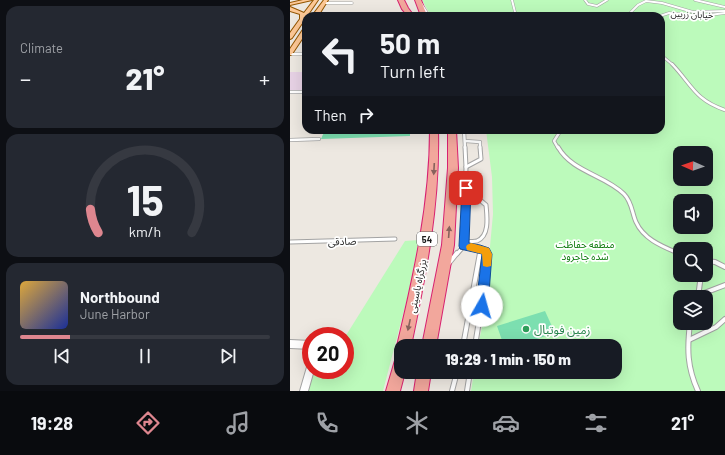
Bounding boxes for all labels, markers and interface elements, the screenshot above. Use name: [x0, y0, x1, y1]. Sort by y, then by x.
street label: خیابان زربین: [670, 8, 714, 21]
text: 50 m: [380, 26, 440, 60]
icon: left: [314, 28, 366, 80]
text: Climate: [20, 40, 63, 56]
text: 21°: [126, 60, 164, 96]
text: Turn left: [380, 60, 446, 82]
text: −: [20, 65, 31, 91]
text: +: [259, 65, 270, 91]
icon: right: [355, 104, 377, 126]
text: Then: [314, 106, 347, 124]
north arrow: [673, 146, 713, 186]
map controls: [673, 146, 713, 330]
one-way arrow: [430, 163, 437, 175]
pin: [449, 171, 483, 205]
text: 15: [126, 174, 164, 224]
icon: arrive: [455, 177, 477, 199]
button: sound: [673, 194, 713, 234]
text: km/h: [129, 223, 161, 240]
one-way arrow: [445, 226, 452, 238]
road number: 54: [417, 232, 437, 246]
street label: صادقی: [328, 235, 356, 247]
park label: منطقه حفاظت شده جاجرود: [555, 238, 615, 263]
button: search: [673, 242, 713, 282]
street label: بزرگراه یاسینی: [405, 258, 430, 314]
position arrow: [461, 285, 503, 327]
text: Northbound: [80, 288, 160, 306]
button: layers: [673, 290, 713, 330]
text: June Harbor: [80, 306, 150, 322]
one-way arrow: [405, 319, 411, 331]
place label: زمین فوتبال: [534, 322, 590, 337]
marker: زمین فوتبال: [521, 324, 531, 334]
speed limit sign: 20: [302, 327, 354, 379]
icon: previous: [51, 345, 73, 367]
icon: pause: [134, 345, 156, 367]
icon: next: [217, 345, 239, 367]
text: 19:29 · 1 min · 150 m: [445, 350, 571, 368]
icon: directions: [134, 409, 162, 437]
icon: music: [224, 409, 252, 437]
icon: phone: [313, 409, 341, 437]
icon: climate: [403, 409, 431, 437]
icon: car: [492, 409, 520, 437]
icon: filters: [582, 409, 610, 437]
text: 19:28: [31, 412, 73, 434]
text: 21°: [671, 412, 694, 434]

